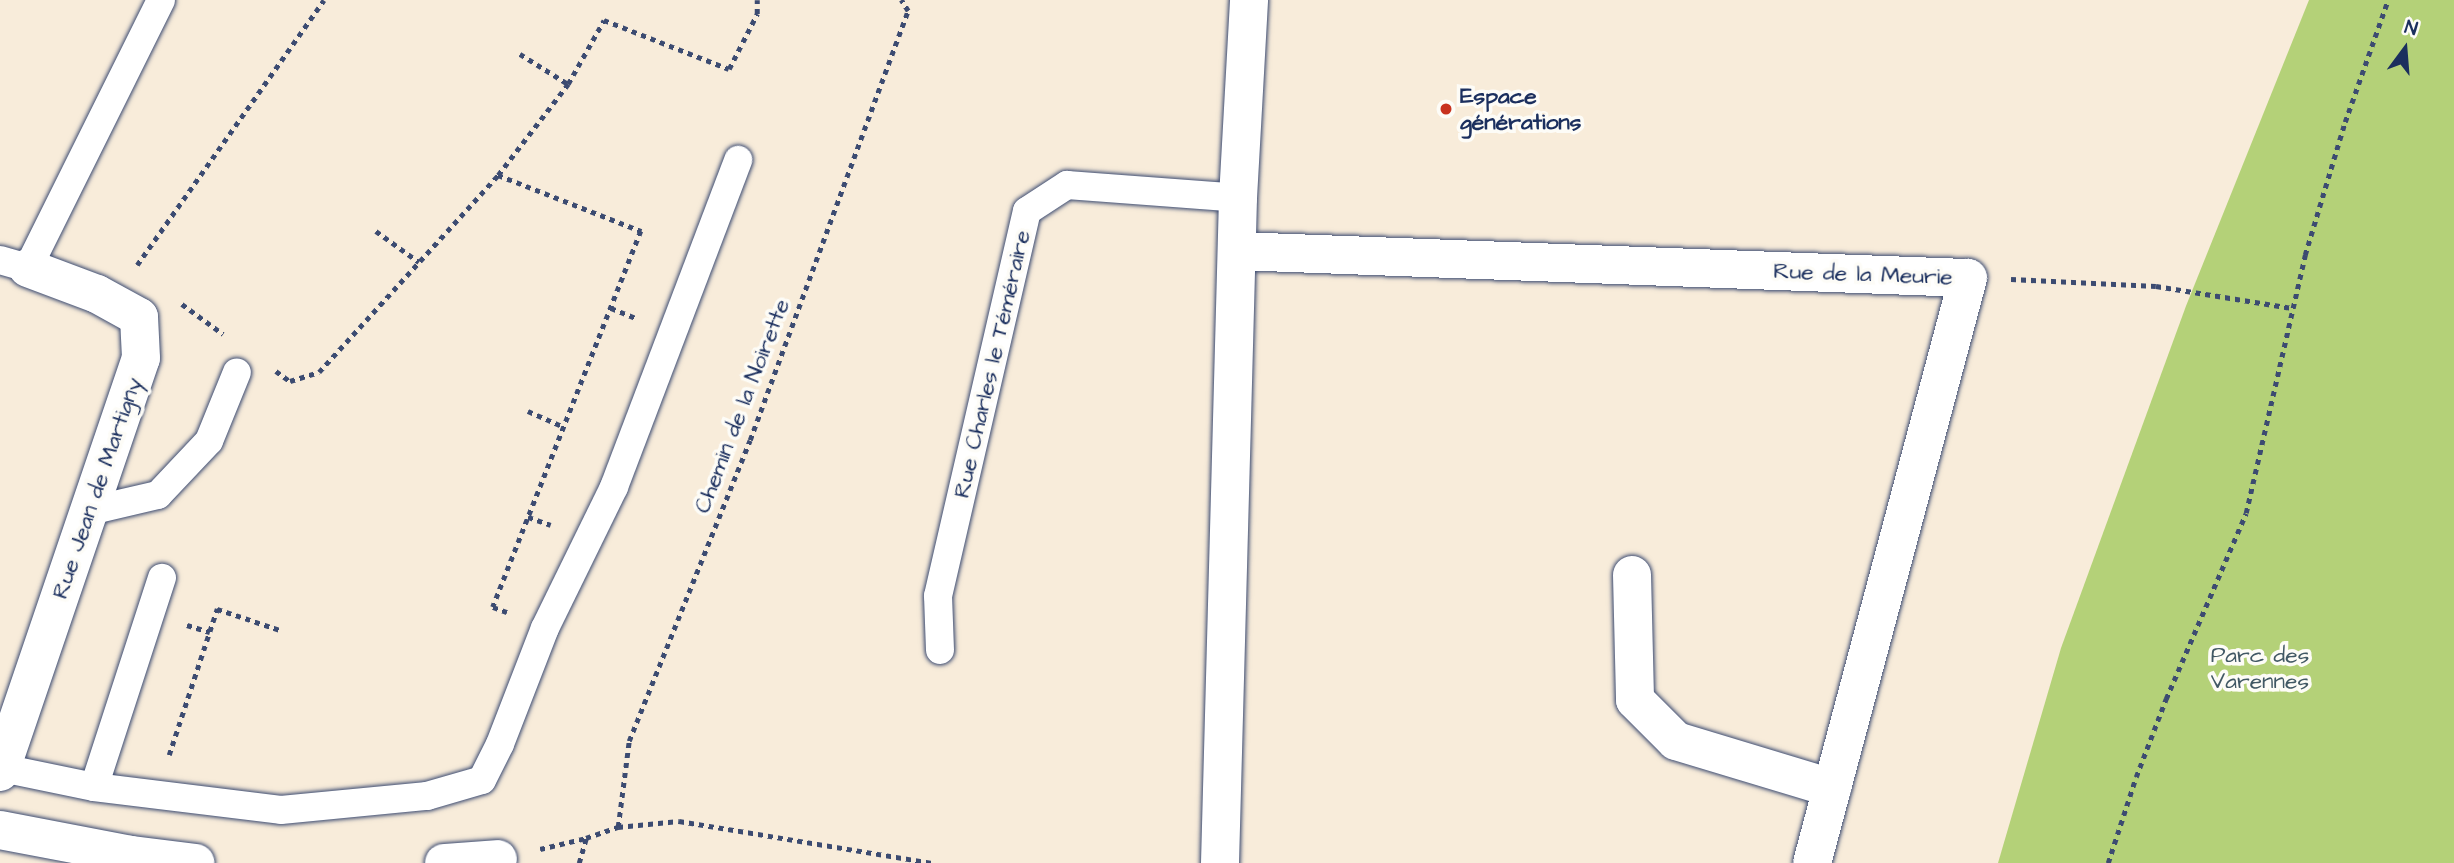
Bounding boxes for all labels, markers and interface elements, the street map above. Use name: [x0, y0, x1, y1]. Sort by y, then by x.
north arrow: [2370, 14, 2440, 84]
text: N: [2401, 14, 2420, 43]
place label: Espace générations: [1460, 82, 1581, 136]
marker: Espace générations: [1438, 101, 1454, 117]
street label: Rue Charles le Téméraire: [948, 227, 1036, 501]
street label: Rue de la Meurie: [1773, 257, 1953, 291]
street label: Chemin de la Noirette: [688, 295, 796, 517]
street label: Rue Jean de Martigny: [46, 374, 148, 602]
park label: Parc des Varennes: [2211, 641, 2309, 695]

